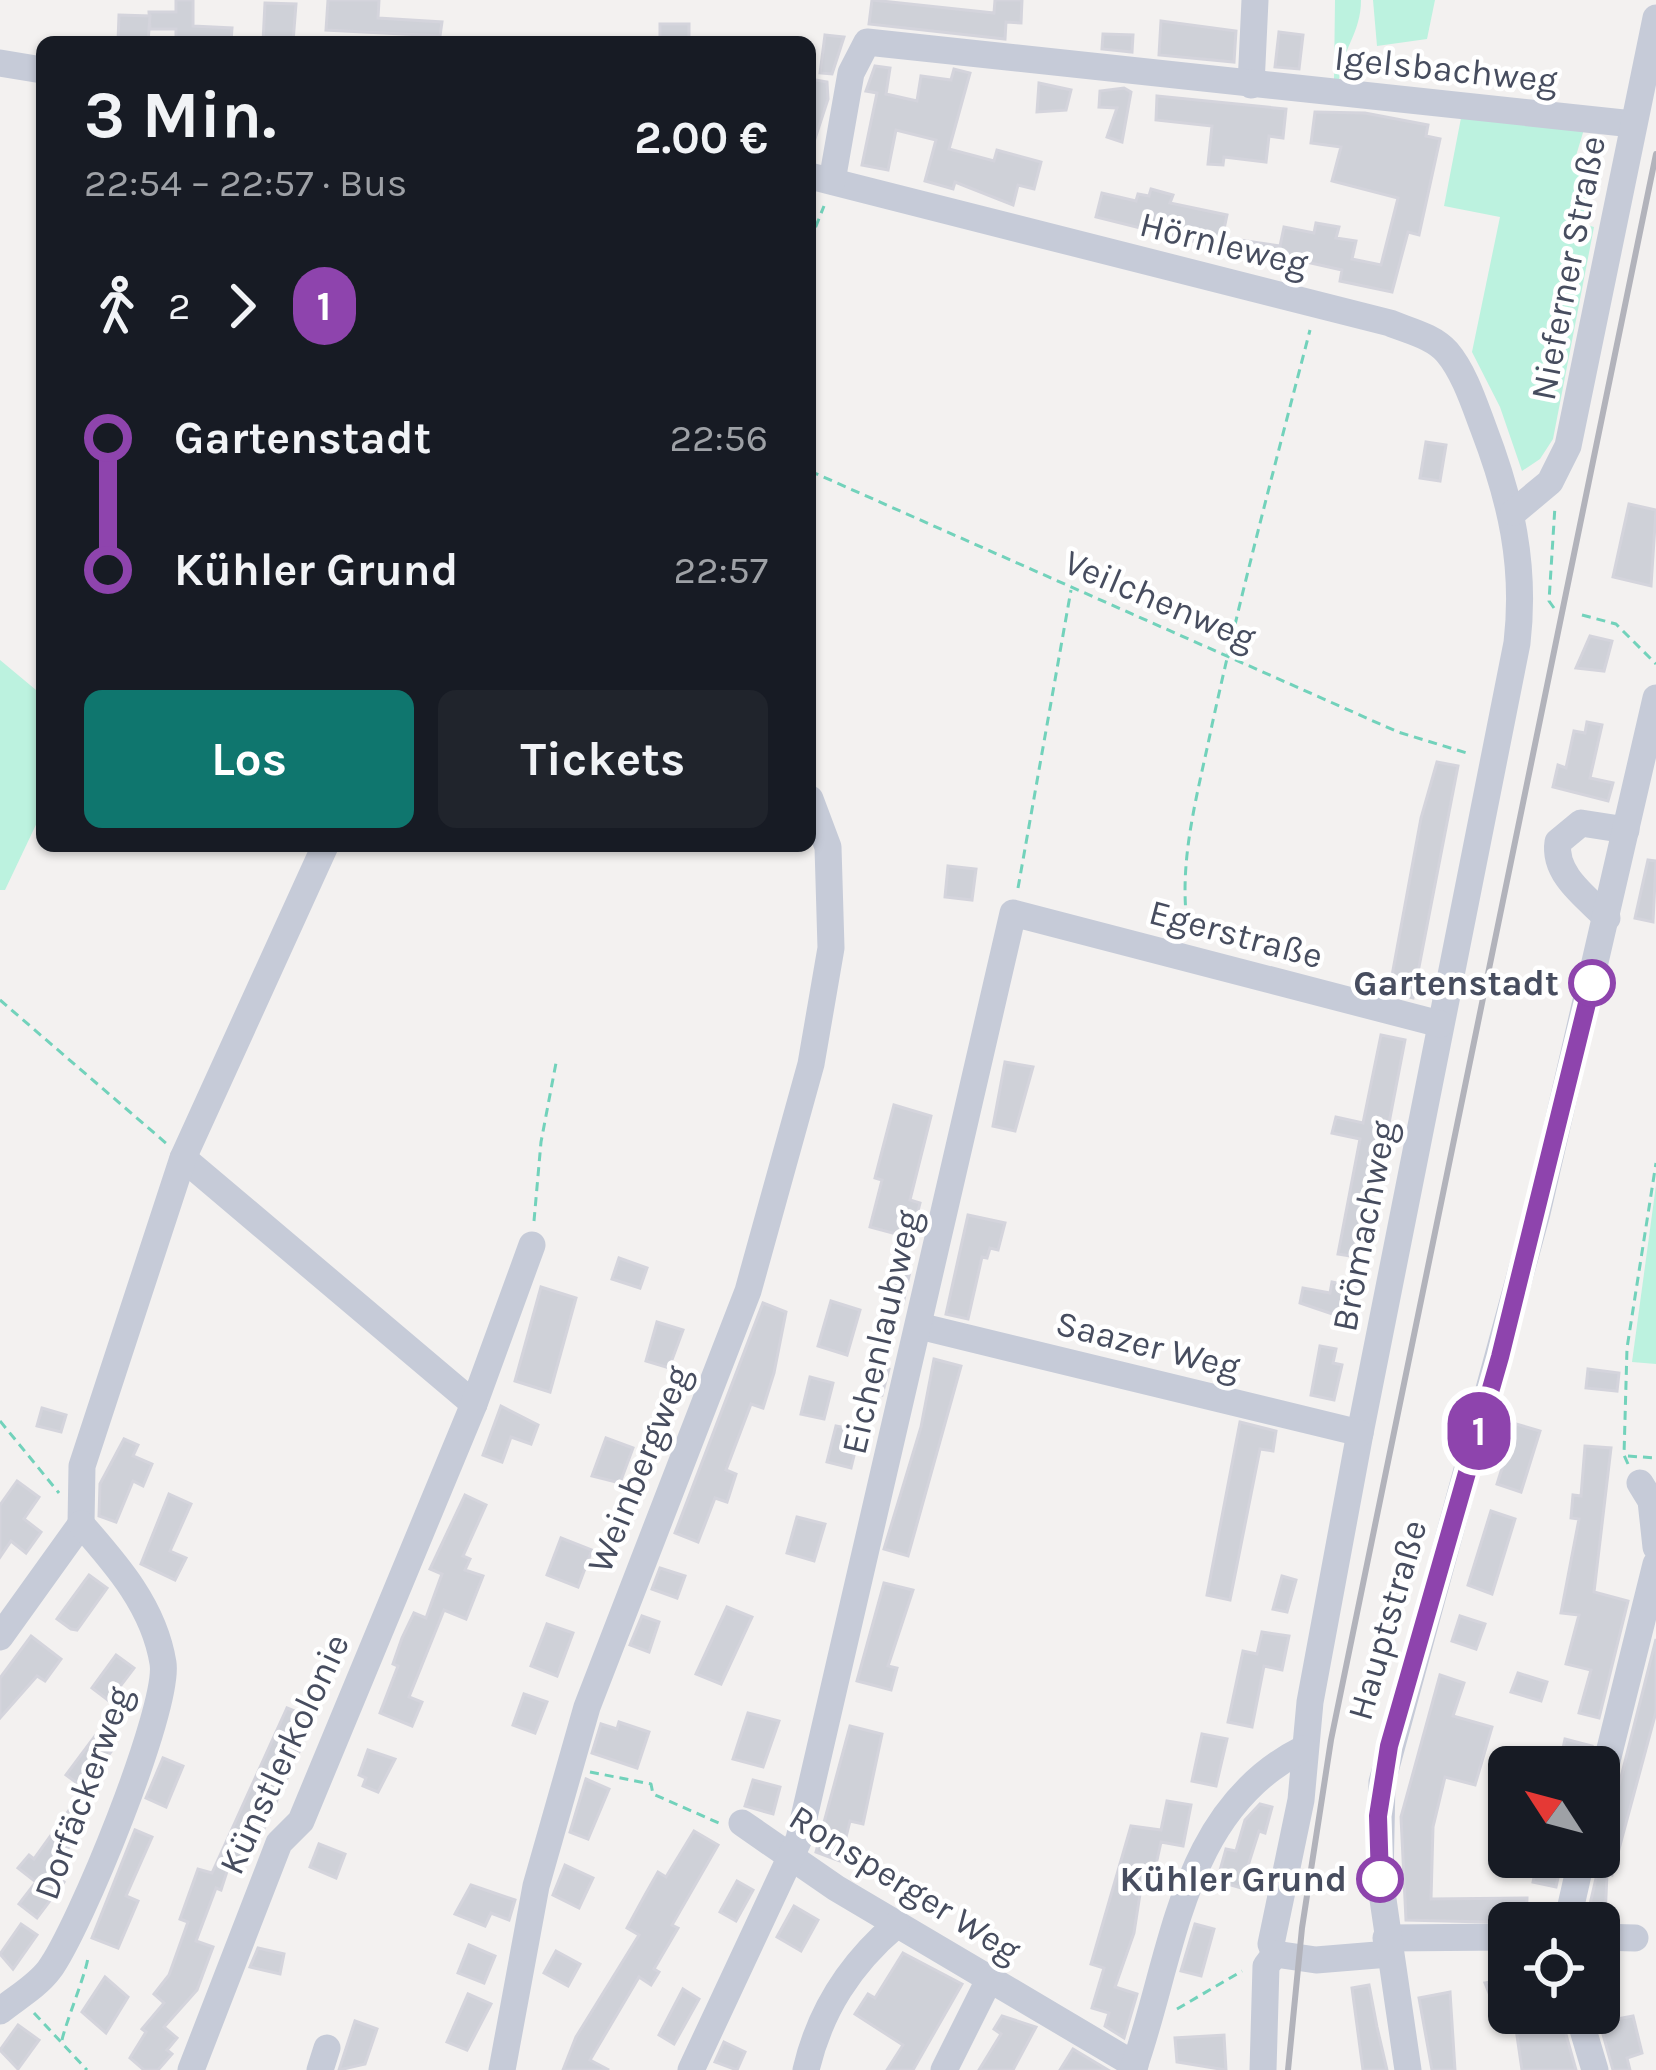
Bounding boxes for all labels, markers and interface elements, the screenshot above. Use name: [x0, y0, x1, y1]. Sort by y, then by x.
street label: Igelsbachweg: [1332, 36, 1560, 102]
text: 3 Min.: [84, 76, 276, 154]
text: 2.00 €: [634, 112, 768, 164]
street label: Nieferner Straße: [1522, 132, 1614, 404]
text: 22:54 – 22:57 · Bus: [84, 160, 407, 206]
street label: Hörnleweg: [1136, 203, 1312, 285]
icon: walk: [84, 273, 150, 339]
icon: forward: [209, 273, 275, 339]
text: 1: [317, 281, 332, 331]
text: 2: [168, 283, 191, 329]
text: Gartenstadt: [174, 412, 431, 464]
text: 22:56: [669, 415, 768, 461]
street label: Veilchenweg: [1058, 541, 1262, 659]
text: Kühler Grund: [174, 544, 458, 596]
text: 22:57: [673, 547, 768, 593]
button: Los: [84, 690, 414, 828]
button: Tickets: [438, 690, 768, 828]
street label: Egerstraße: [1145, 891, 1327, 977]
marker: Gartenstadt: [1570, 961, 1614, 1005]
place label: Gartenstadt: [1353, 962, 1559, 1004]
street label: Brömachweg: [1323, 1117, 1405, 1335]
street label: Eichenlaubweg: [832, 1206, 930, 1458]
street label: Saazer Weg: [1052, 1302, 1244, 1388]
street label: Weinbergweg: [578, 1359, 700, 1579]
line badge: 1: [1440, 1392, 1518, 1470]
text: 1: [1472, 1406, 1486, 1456]
street label: Hauptstraße: [1338, 1515, 1436, 1725]
street label: Künstlerkolonie: [210, 1627, 358, 1881]
street label: Dorfäckerweg: [25, 1681, 141, 1905]
north arrow: [1488, 1746, 1620, 1878]
map controls: [1488, 1746, 1620, 2034]
street label: Ronsperger Weg: [782, 1796, 1028, 1972]
marker: Kühler Grund: [1358, 1857, 1402, 1901]
place label: Kühler Grund: [1120, 1858, 1347, 1900]
button: locate: [1488, 1902, 1620, 2034]

